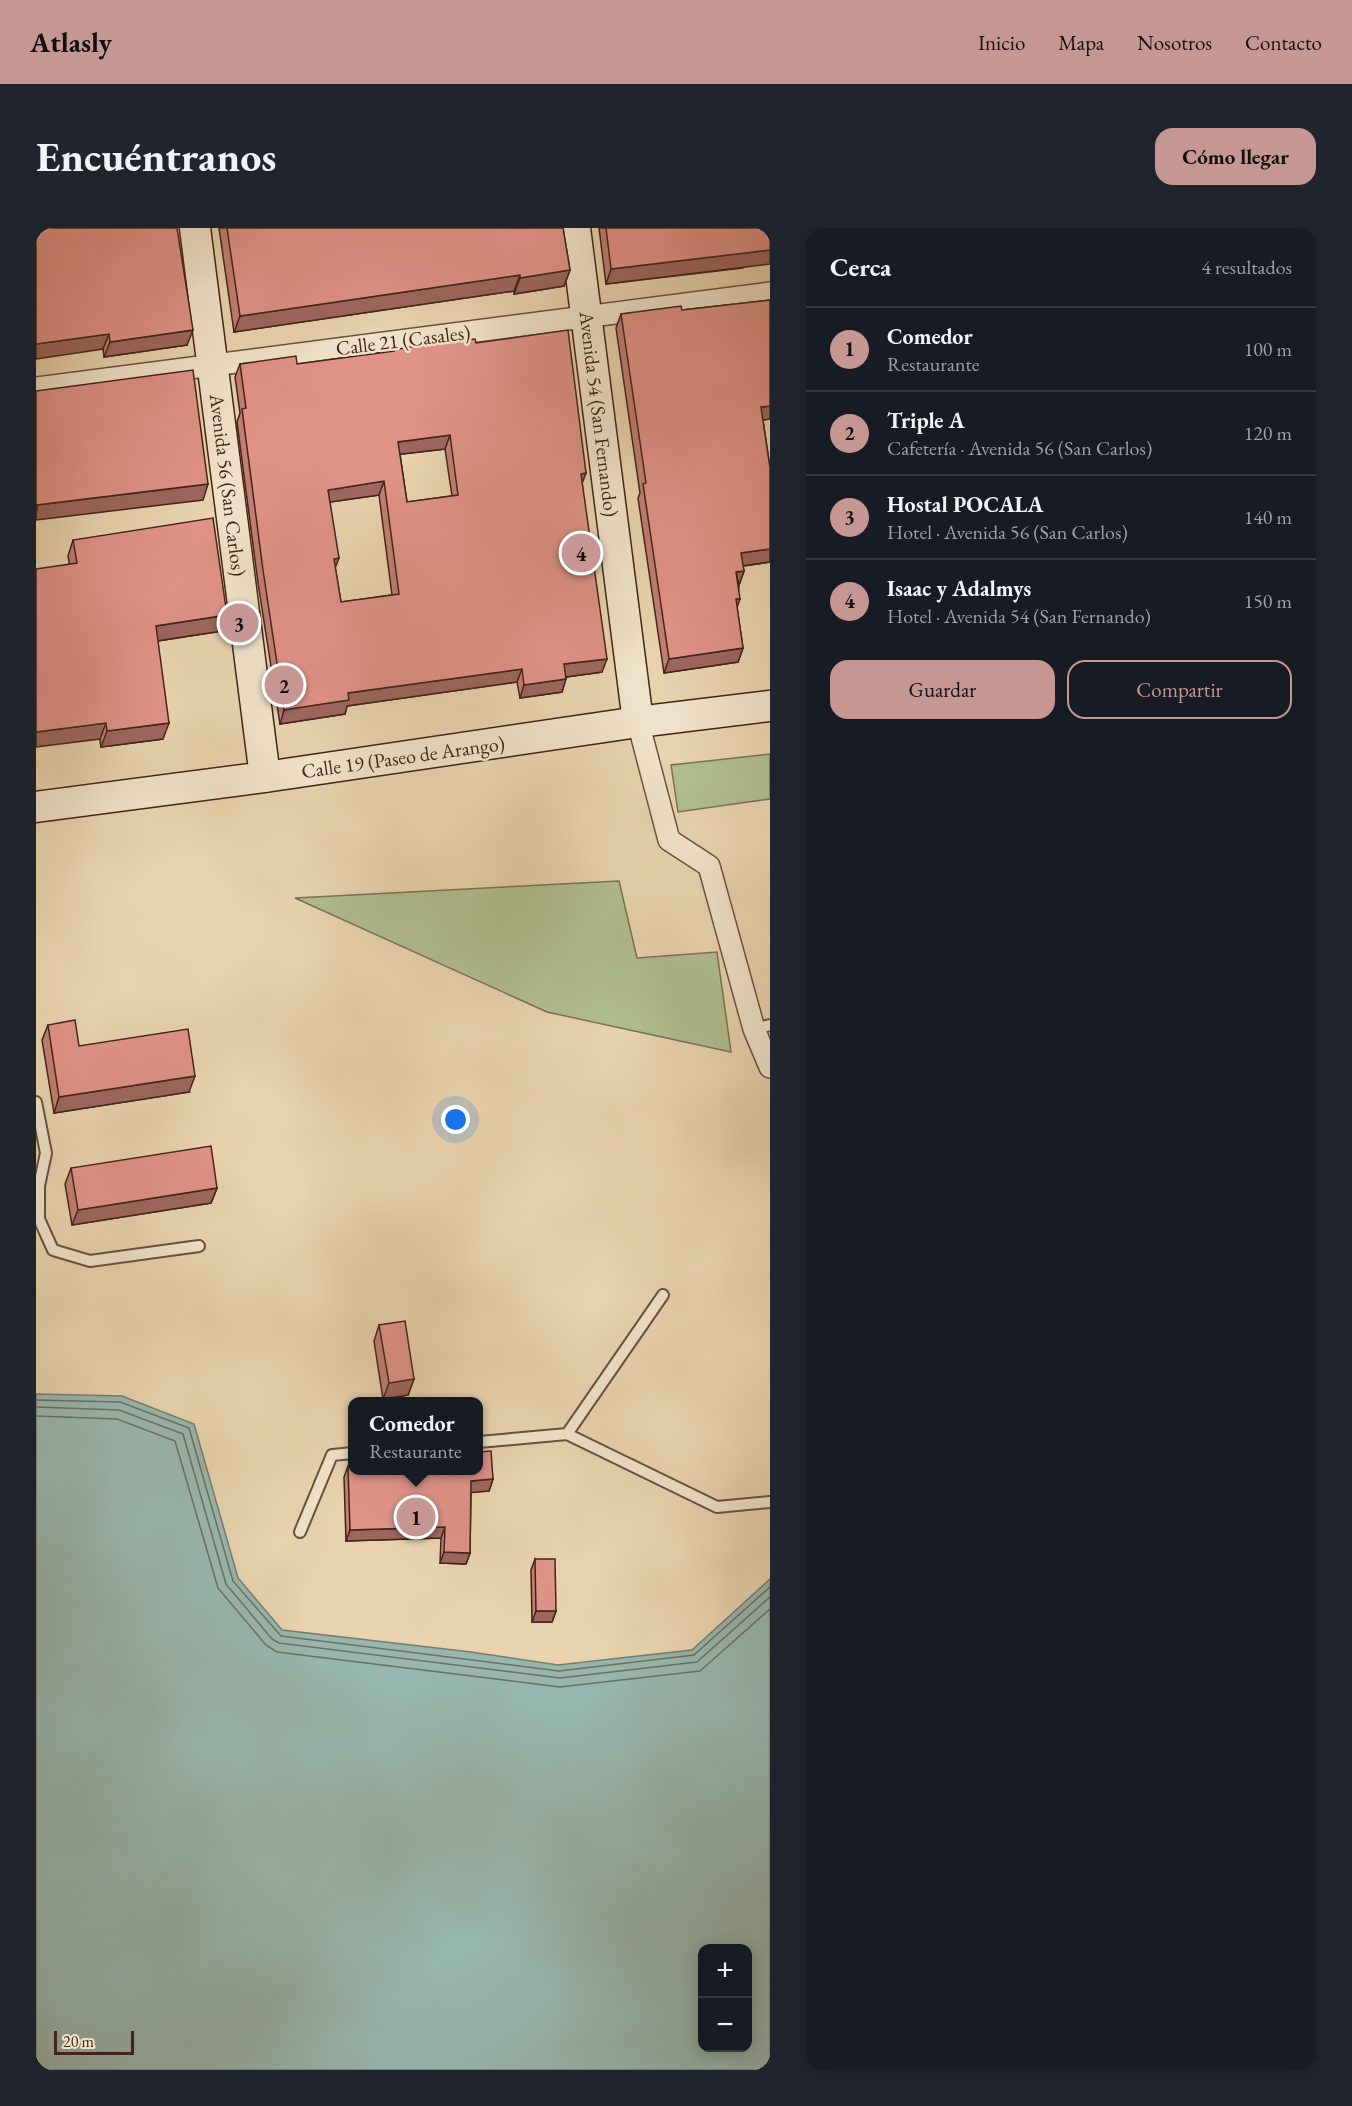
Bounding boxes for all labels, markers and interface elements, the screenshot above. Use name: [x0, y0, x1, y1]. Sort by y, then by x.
text: Atlasly: [30, 24, 112, 60]
text: Inicio: [978, 29, 1025, 56]
text: Mapa: [1058, 29, 1104, 56]
text: Nosotros: [1137, 29, 1212, 56]
text: Contacto: [1245, 29, 1322, 56]
button: Cómo llegar: [1155, 128, 1316, 185]
text: Encuéntranos: [36, 129, 276, 184]
text: Cerca: [830, 250, 891, 284]
text: 4 resultados: [1201, 254, 1292, 280]
street label: Avenida 54 (San Fernando): [573, 309, 625, 518]
street label: Calle 21 (Casales): [334, 319, 472, 361]
text: Comedor: [887, 322, 973, 351]
text: 1: [844, 336, 855, 362]
text: 100 m: [1244, 336, 1292, 362]
text: Restaurante: [887, 351, 980, 377]
street label: Avenida 56 (San Carlos): [204, 391, 252, 578]
text: Triple A: [887, 406, 965, 435]
text: 2: [844, 420, 855, 446]
text: 120 m: [1244, 420, 1292, 446]
text: Cafetería · Avenida 56 (San Carlos): [887, 435, 1152, 461]
text: Hostal POCALA: [887, 490, 1043, 519]
text: 3: [844, 504, 855, 530]
text: 140 m: [1244, 504, 1292, 530]
text: Hotel · Avenida 56 (San Carlos): [887, 519, 1128, 545]
pin: 4: [562, 530, 600, 576]
text: Isaac y Adalmys: [887, 574, 1031, 603]
text: 4: [844, 588, 855, 614]
text: 150 m: [1244, 588, 1292, 614]
pin: 3: [220, 600, 258, 646]
text: Hotel · Avenida 54 (San Fernando): [887, 603, 1151, 629]
button: Guardar: [830, 660, 1055, 719]
button: Compartir: [1067, 660, 1292, 719]
pin: 2: [264, 662, 304, 708]
street label: Calle 19 (Paseo de Arango): [300, 730, 506, 784]
your location: [441, 1105, 470, 1134]
popup: [348, 1397, 483, 1475]
text: Comedor: [369, 1409, 455, 1438]
text: Restaurante: [369, 1438, 462, 1464]
pin: 1: [396, 1494, 436, 1540]
map controls: [698, 1944, 752, 2052]
button: +: [698, 1944, 752, 1998]
button: −: [698, 1998, 752, 2052]
scale bar: [54, 2028, 134, 2056]
text: 20 m: [63, 2031, 94, 2052]

